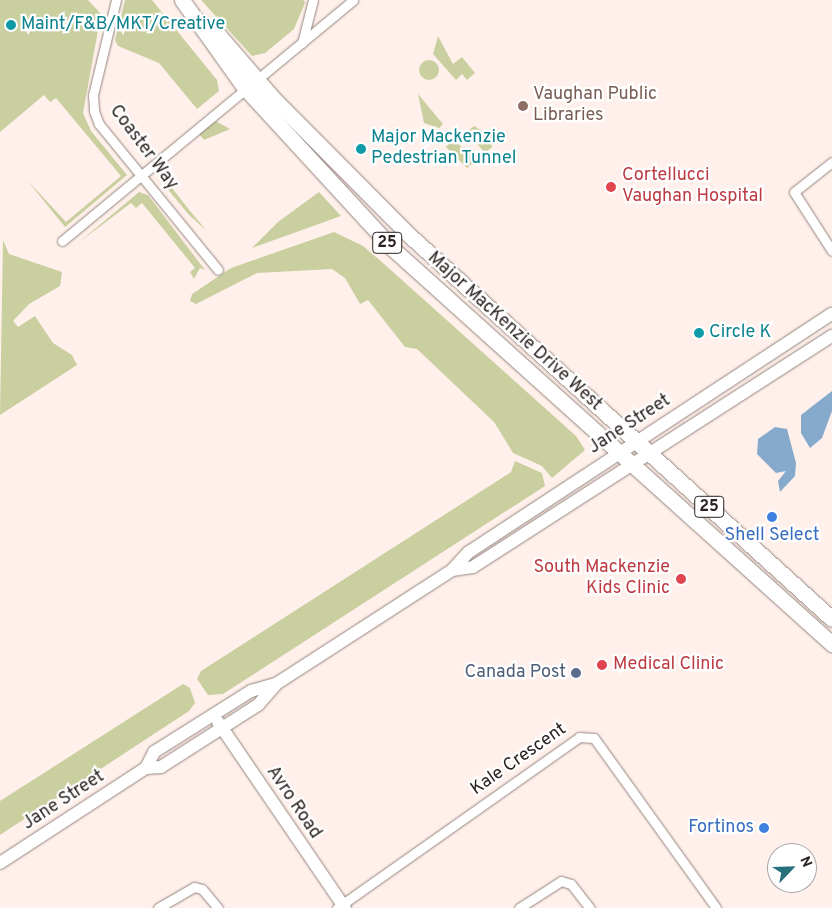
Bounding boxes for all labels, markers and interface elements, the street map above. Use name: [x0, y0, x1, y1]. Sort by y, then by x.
place label: Maint/F&B/MKT/Creative: [21, 14, 225, 36]
marker: Maint/F&B/MKT/Creative: [5, 19, 17, 31]
place label: Vaughan Public Libraries: [533, 85, 657, 128]
marker: Vaughan Public Libraries: [517, 100, 529, 112]
street label: Coaster Way: [104, 101, 182, 195]
place label: Major Mackenzie Pedestrian Tunnel: [371, 128, 517, 170]
marker: Major Mackenzie Pedestrian Tunnel: [355, 143, 367, 155]
place label: Cortellucci Vaughan Hospital: [622, 166, 763, 208]
marker: Cortellucci Vaughan Hospital: [604, 180, 618, 194]
road number: 25: [372, 230, 402, 256]
street label: Major MacKenzie Drive West: [422, 248, 606, 416]
place label: Circle K: [709, 322, 771, 344]
marker: Circle K: [693, 327, 705, 339]
street label: Jane Street: [585, 391, 675, 459]
road number: 25: [694, 494, 724, 520]
marker: Shell Select: [766, 511, 778, 523]
place label: Shell Select: [724, 525, 820, 547]
place label: South Mackenzie Kids Clinic: [534, 558, 670, 600]
marker: South Mackenzie Kids Clinic: [674, 572, 688, 586]
place label: Medical Clinic: [613, 654, 724, 676]
marker: Medical Clinic: [595, 658, 609, 672]
place label: Canada Post: [465, 662, 566, 684]
marker: Canada Post: [570, 667, 582, 679]
street label: Kale Crescent: [467, 719, 571, 801]
street label: Avro Road: [261, 762, 325, 844]
street label: Jane Street: [19, 767, 109, 835]
place label: Fortinos: [688, 817, 754, 839]
marker: Fortinos: [758, 822, 770, 834]
north arrow: [767, 843, 817, 893]
text: N: [795, 854, 815, 870]

